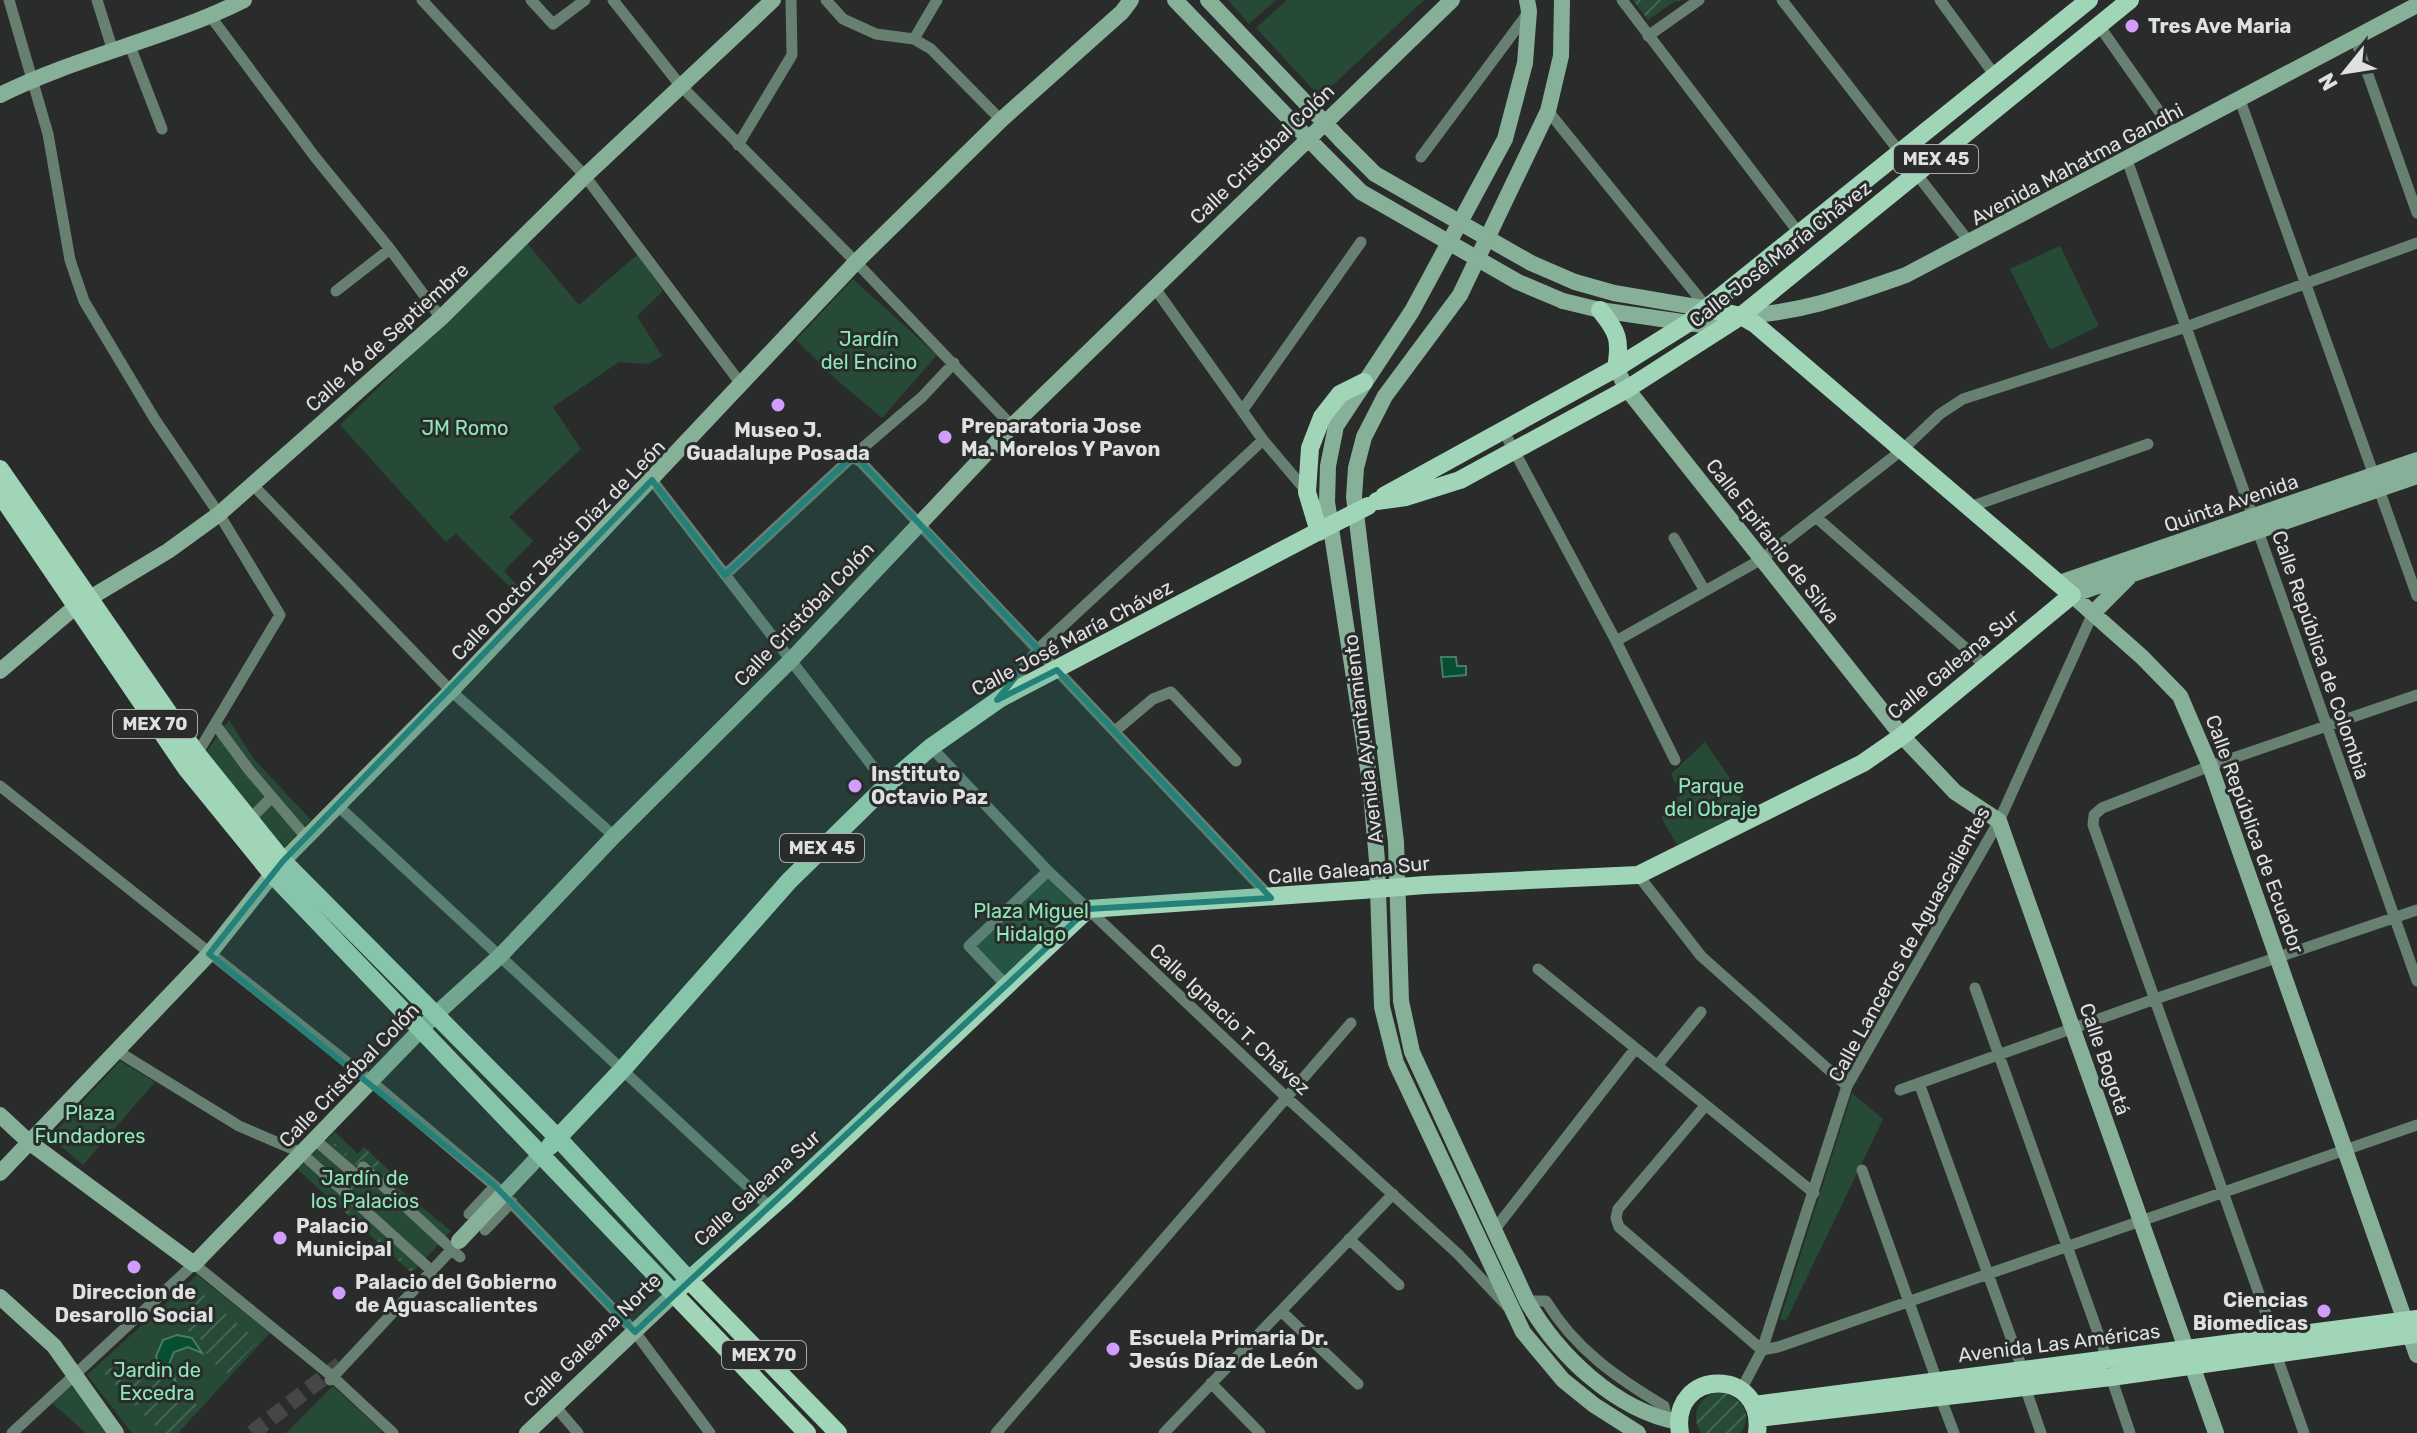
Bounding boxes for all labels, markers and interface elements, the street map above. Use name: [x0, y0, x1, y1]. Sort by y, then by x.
place label: Tres Ave Maria: [2148, 14, 2291, 38]
marker: Tres Ave Maria: [2123, 17, 2141, 35]
north arrow: [2305, 32, 2385, 112]
text: N: [2312, 68, 2344, 95]
street label: Calle Cristóbal Colón: [1185, 79, 1339, 229]
street label: Avenida Mahatma Gandhi: [1967, 98, 2187, 230]
road number: MEX 45: [1894, 145, 1978, 173]
street label: Calle José María Chávez: [1684, 175, 1876, 333]
street label: Calle 16 de Septiembre: [300, 257, 474, 417]
park label: Jardín del Encino: [821, 327, 917, 374]
marker: Museo J. Guadalupe Posada: [769, 396, 787, 414]
place label: Preparatoria Jose Ma. Morelos Y Pavon: [961, 414, 1160, 461]
park label: JM Romo: [421, 416, 509, 440]
place label: Museo J. Guadalupe Posada: [686, 418, 870, 465]
marker: Preparatoria Jose Ma. Morelos Y Pavon: [936, 428, 954, 446]
street label: Calle Doctor Jesús Díaz de León: [446, 435, 670, 665]
street label: Calle Epifanio de Silva: [1701, 454, 1845, 628]
street label: Quinta Avenida: [2161, 469, 2301, 537]
street label: Calle República de Colombia: [2267, 527, 2375, 783]
street label: Calle Cristóbal Colón: [729, 537, 879, 691]
street label: Calle José María Chávez: [967, 575, 1177, 701]
street label: Calle Galeana Sur: [1882, 603, 2024, 724]
street label: Avenida Ayuntamiento: [1338, 633, 1388, 845]
road number: MEX 70: [113, 710, 197, 738]
street label: Calle República de Ecuador: [2201, 711, 2310, 957]
place label: Instituto Octavio Paz: [871, 762, 988, 809]
park label: Parque del Obraje: [1664, 774, 1758, 821]
marker: Instituto Octavio Paz: [846, 777, 864, 795]
street label: Calle Lanceros de Aguascalientes: [1823, 802, 1995, 1086]
road number: MEX 45: [780, 834, 864, 862]
street label: Calle Galeana Sur: [1267, 851, 1431, 889]
park label: Plaza Miguel Hidalgo: [973, 899, 1089, 946]
street label: Calle Ignacio T. Chávez: [1145, 938, 1315, 1100]
street label: Calle Cristóbal Colón: [274, 998, 424, 1152]
street label: Calle Bogotá: [2075, 1000, 2135, 1118]
park label: Plaza Fundadores: [35, 1101, 145, 1148]
street label: Calle Galeana Sur: [689, 1125, 826, 1251]
park label: Jardín de los Palacios: [311, 1166, 419, 1213]
place label: Palacio Municipal: [296, 1214, 392, 1261]
marker: Palacio Municipal: [271, 1229, 289, 1247]
marker: Direccion de Desarollo Social: [125, 1258, 143, 1276]
street label: Calle Galeana Norte: [518, 1268, 666, 1412]
place label: Palacio del Gobierno de Aguascalientes: [355, 1270, 557, 1317]
place label: Direccion de Desarollo Social: [55, 1280, 213, 1327]
marker: Palacio del Gobierno de Aguascalientes: [330, 1284, 348, 1302]
place label: Ciencias Biomedicas: [2193, 1288, 2308, 1335]
marker: Ciencias Biomedicas: [2315, 1302, 2333, 1320]
street label: Avenida Las Américas: [1957, 1319, 2161, 1367]
place label: Escuela Primaria Dr. Jesús Díaz de León: [1129, 1326, 1328, 1373]
marker: Escuela Primaria Dr. Jesús Díaz de León: [1104, 1340, 1122, 1358]
road number: MEX 70: [722, 1341, 806, 1369]
park label: Jardin de Excedra: [113, 1358, 201, 1405]

